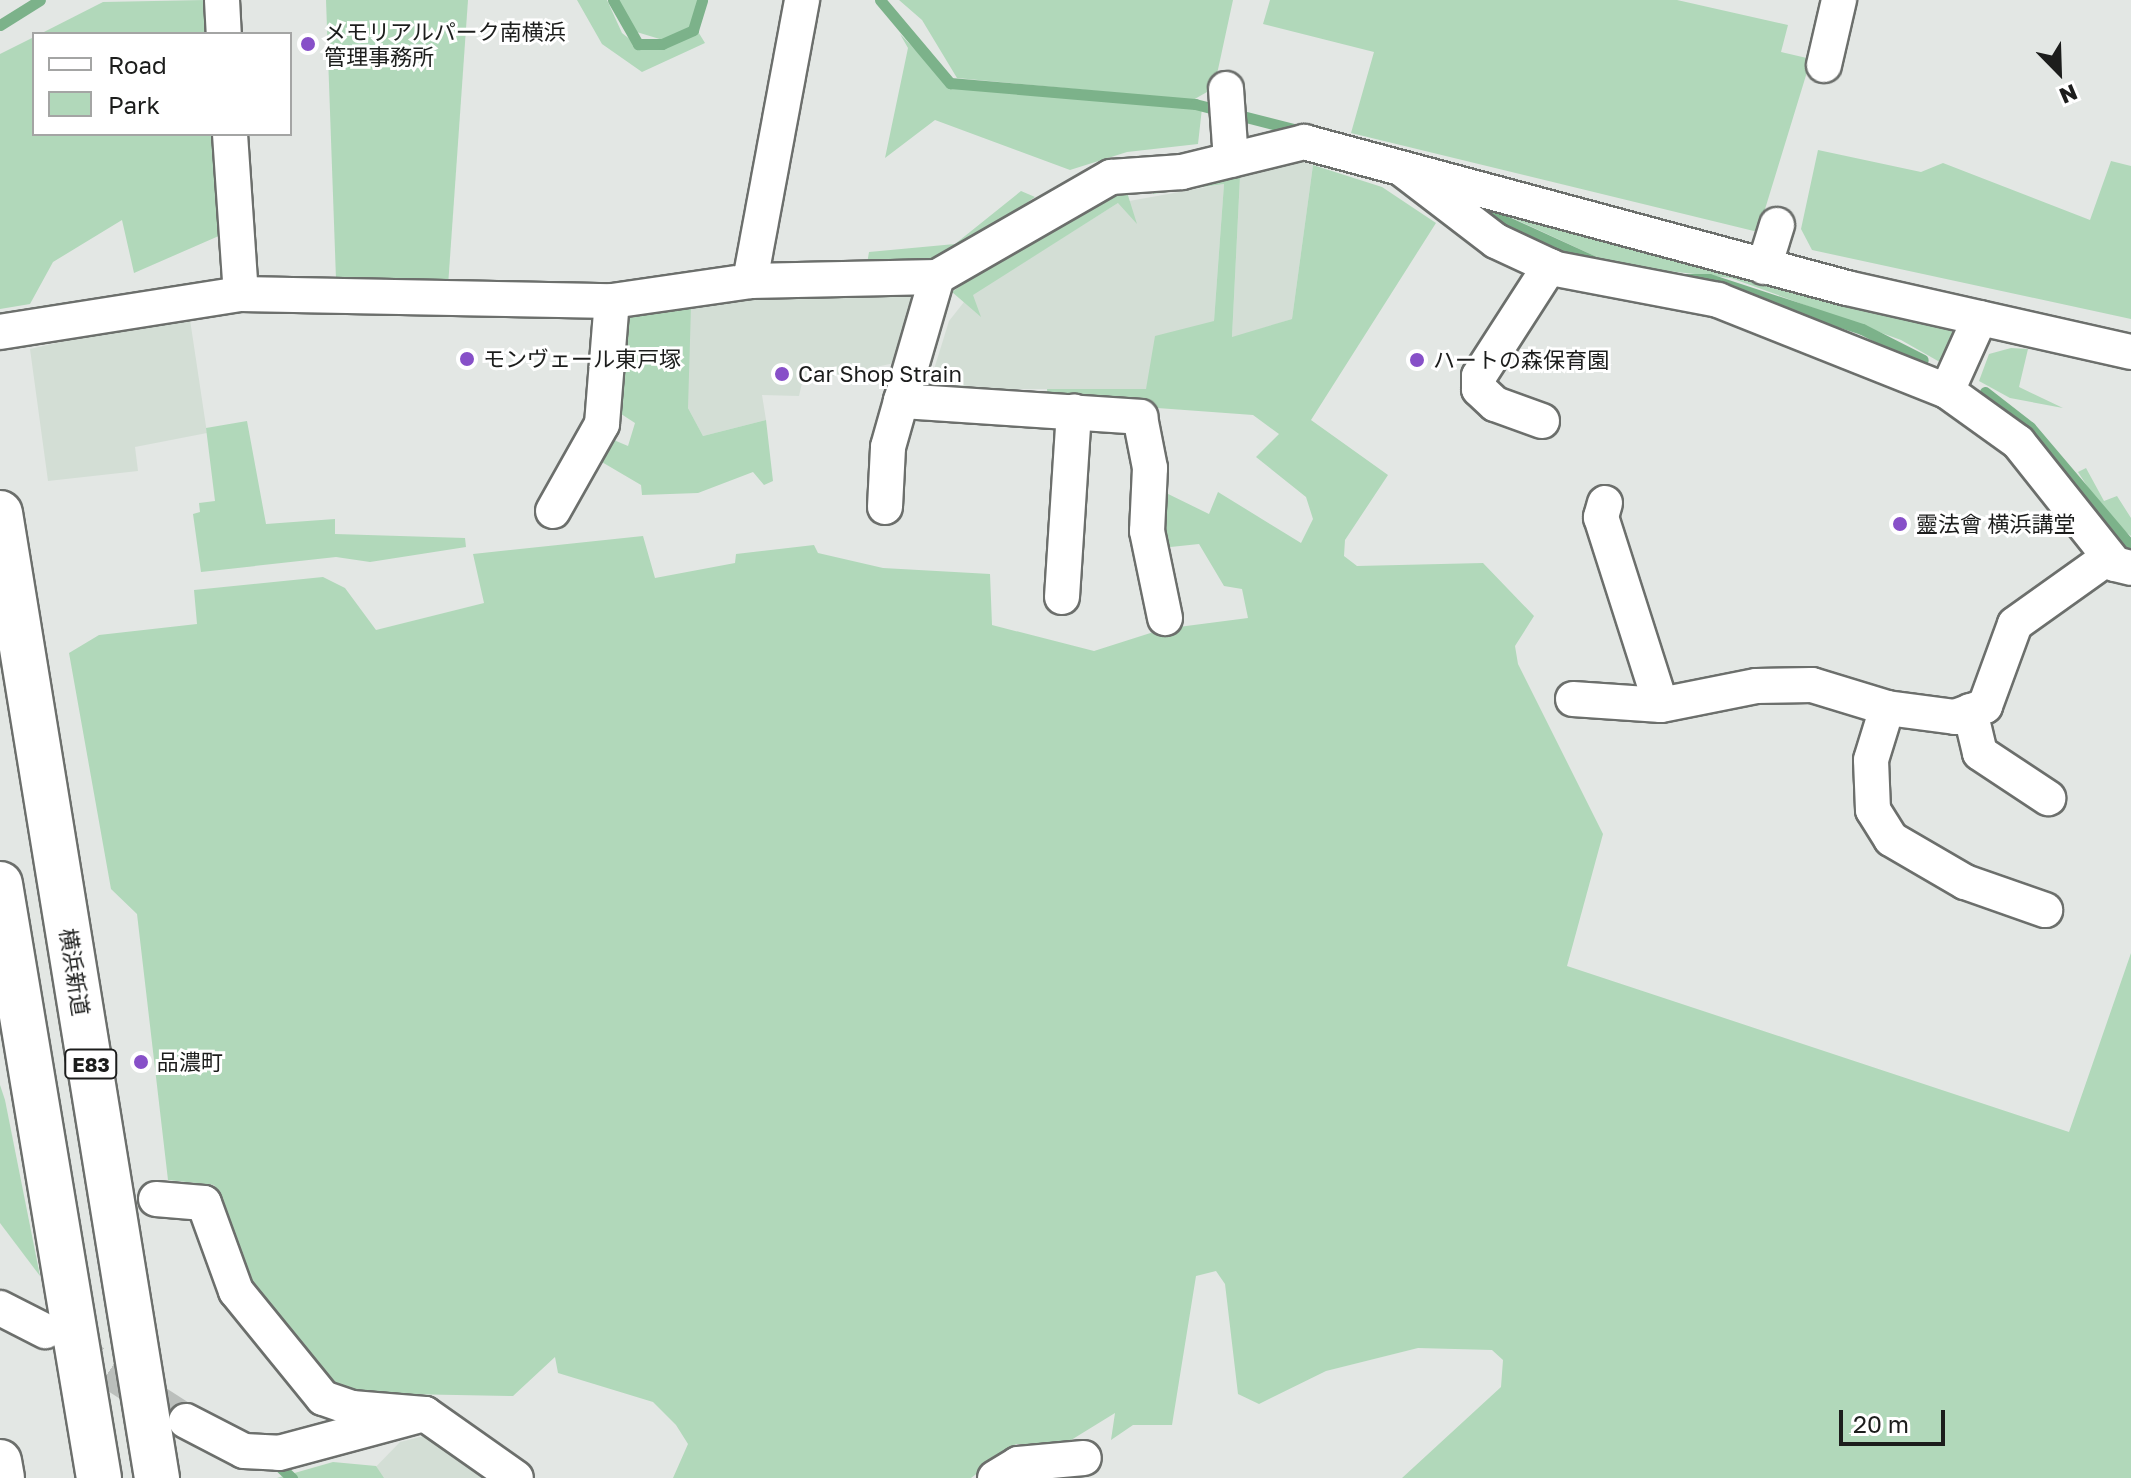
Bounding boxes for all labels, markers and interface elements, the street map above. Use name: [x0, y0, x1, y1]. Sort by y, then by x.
place label: メモリアルパーク南横浜 管理事務所: [324, 18, 566, 70]
legend: [32, 32, 292, 136]
north arrow: [2019, 32, 2099, 112]
marker: メモリアルパーク南横浜 管理事務所: [299, 35, 317, 53]
text: Road: [108, 50, 167, 79]
text: N: [2056, 79, 2082, 110]
text: Park: [108, 90, 160, 119]
place label: モンヴェール東戸塚: [483, 346, 681, 372]
place label: ハートの森保育園: [1433, 347, 1609, 373]
marker: モンヴェール東戸塚: [458, 350, 476, 368]
marker: ハートの森保育園: [1408, 351, 1426, 369]
place label: Car Shop Strain: [798, 361, 962, 387]
marker: Car Shop Strain: [773, 365, 791, 383]
place label: 靈法會 横浜講堂: [1916, 511, 2075, 537]
marker: 靈法會 横浜講堂: [1891, 515, 1909, 533]
street label: 横浜新道: [55, 926, 95, 1018]
road number: E83: [63, 1048, 119, 1080]
place label: 品濃町: [157, 1049, 223, 1075]
marker: 品濃町: [132, 1053, 150, 1071]
scale bar: [1843, 1394, 1949, 1444]
text: 20 m: [1853, 1409, 1909, 1438]

